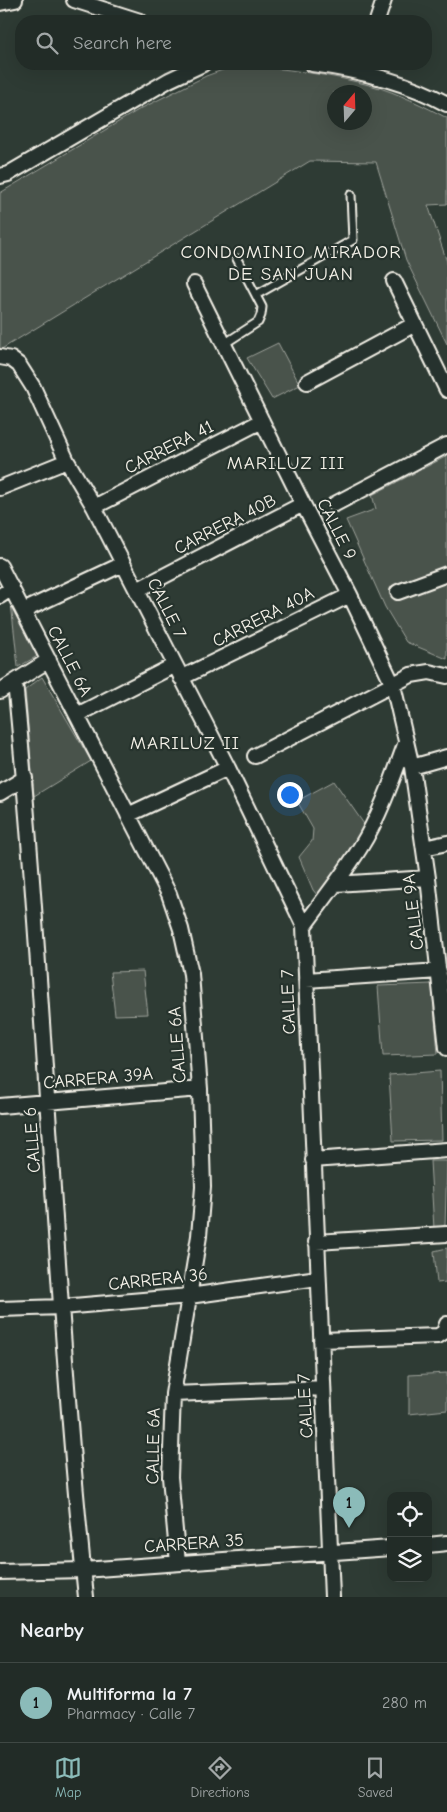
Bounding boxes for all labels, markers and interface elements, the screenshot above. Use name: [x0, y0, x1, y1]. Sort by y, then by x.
search box: [15, 15, 432, 70]
icon: search: [33, 29, 61, 57]
text: Search here: [73, 32, 172, 54]
north arrow: [327, 85, 372, 130]
district label: CONDOMINIO MIRADOR DE SAN JUAN: [180, 241, 402, 285]
street label: CARRERA 41: [121, 416, 217, 479]
district label: MARILUZ III: [227, 452, 345, 474]
street label: CARRERA 40B: [171, 490, 280, 559]
street label: CALLE 9: [312, 495, 361, 563]
street label: CALLE 7: [142, 575, 191, 642]
street label: CARRERA 40A: [209, 583, 318, 652]
street label: CALLE 6A: [43, 622, 96, 700]
district label: MARILUZ II: [130, 732, 240, 754]
your location: [277, 782, 303, 808]
street label: CALLE 9A: [398, 873, 429, 951]
street label: CALLE 7: [277, 969, 300, 1035]
street label: CALLE 6A: [164, 1006, 191, 1084]
street label: CARRERA 39A: [42, 1063, 154, 1094]
street label: CALLE 6: [20, 1106, 45, 1174]
street label: CARRERA 36: [107, 1264, 209, 1295]
street label: CALLE 7: [293, 1373, 318, 1439]
street label: CALLE 6A: [142, 1408, 165, 1484]
pin: 1: [333, 1487, 365, 1528]
map controls: [387, 1492, 432, 1582]
button: locate: [387, 1492, 432, 1537]
street label: CARRERA 35: [143, 1530, 245, 1557]
button: layers: [387, 1537, 432, 1582]
text: Nearby: [20, 1618, 84, 1642]
text: Multiforma la 7: [67, 1683, 192, 1705]
text: 1: [33, 1694, 39, 1712]
text: 280 m: [382, 1694, 427, 1712]
text: Pharmacy · Calle 7: [67, 1705, 195, 1723]
tab: Map: [54, 1754, 82, 1801]
tab: Directions: [190, 1754, 250, 1801]
tab: Saved: [358, 1754, 393, 1801]

